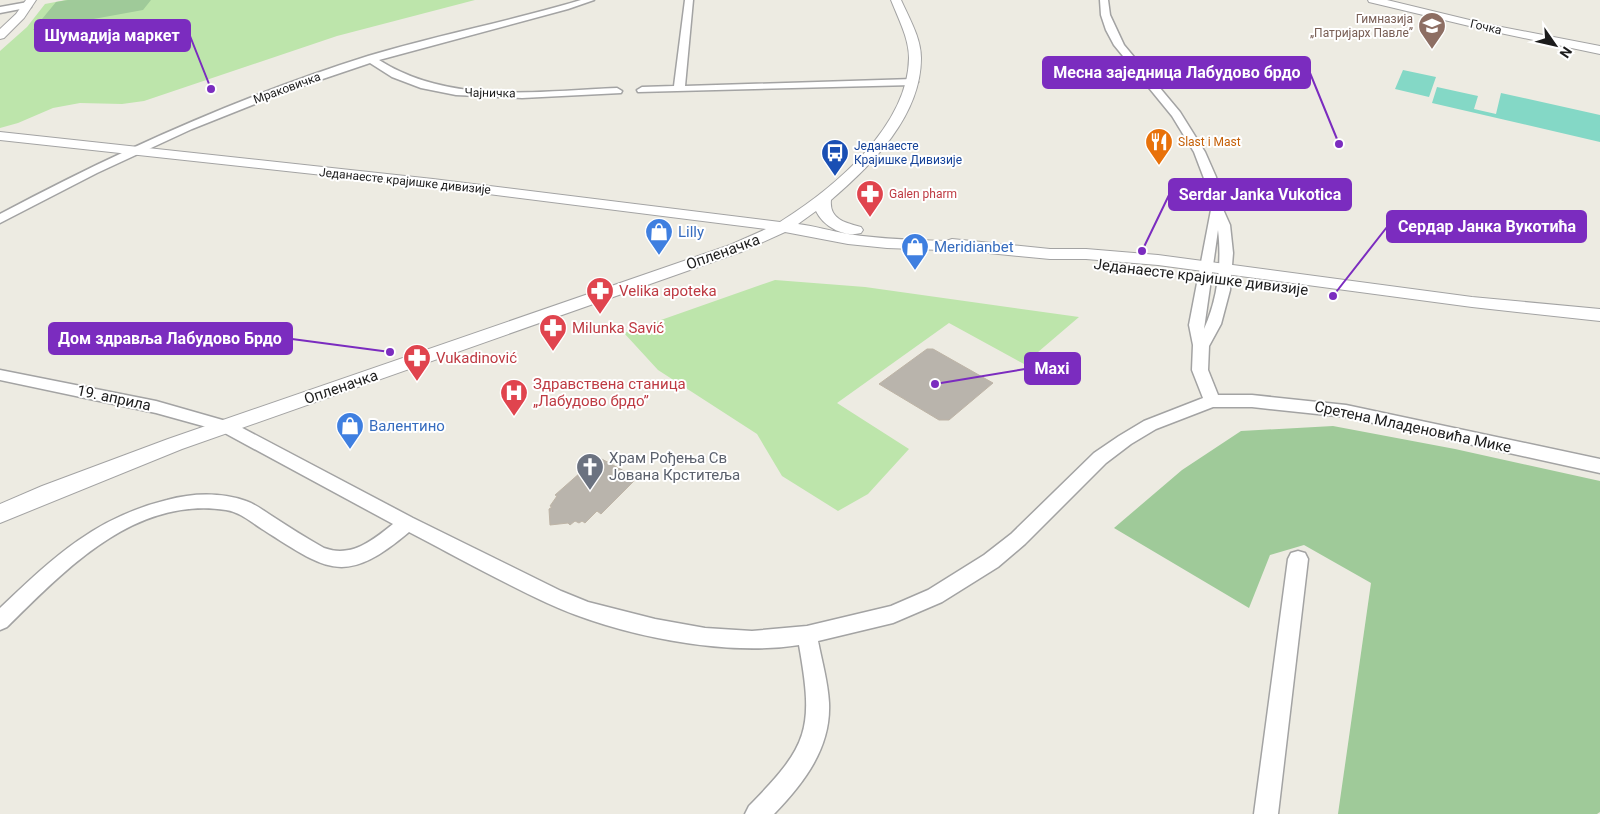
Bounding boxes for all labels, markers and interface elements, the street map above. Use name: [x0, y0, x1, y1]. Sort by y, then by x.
school or university icon: Гимназија „Патријарх Павле”: [1417, 11, 1447, 50]
place label: Гимназија „Патријарх Павле”: [1310, 12, 1413, 40]
street label: Гочка: [1469, 17, 1503, 37]
callout: Шумадија маркет: [35, 20, 190, 51]
north arrow: [1530, 20, 1580, 70]
text: Шумадија маркет: [44, 26, 180, 45]
text: N: [1556, 44, 1575, 61]
callout: Месна заједница Лабудово брдо: [1043, 57, 1310, 88]
text: Месна заједница Лабудово брдо: [1053, 63, 1301, 82]
street label: Мраковичка: [252, 69, 322, 107]
street label: Чајничка: [464, 86, 516, 100]
restaurant icon: Slast i Mast: [1144, 127, 1174, 166]
place label: Slast i Mast: [1178, 135, 1241, 149]
bus stop icon: Једанаесте Крајишке Дивизије: [820, 138, 850, 177]
place label: Једанаесте Крајишке Дивизије: [854, 139, 962, 167]
street label: Једанаесте крајишке дивизије: [318, 165, 492, 197]
pharmacy icon: Galen pharm: [855, 179, 885, 218]
callout: Serdar Janka Vukotica: [1169, 179, 1351, 210]
text: Serdar Janka Vukotica: [1179, 185, 1342, 204]
place label: Galen pharm: [889, 187, 957, 201]
callout: Сердар Јанка Вукотића: [1387, 211, 1586, 242]
shop icon: Lilly: [644, 217, 674, 256]
text: Сердар Јанка Вукотића: [1398, 217, 1577, 236]
place label: Lilly: [678, 223, 704, 241]
street label: Опленачка: [684, 230, 762, 274]
shop icon: Meridianbet: [900, 232, 930, 271]
place label: Meridianbet: [934, 238, 1014, 256]
street label: Једанаесте крајишке дивизије: [1093, 255, 1309, 299]
pharmacy icon: Velika apoteka: [585, 276, 615, 315]
place label: Velika apoteka: [619, 282, 717, 300]
pharmacy icon: Milunka Savić: [538, 313, 568, 352]
place label: Milunka Savić: [572, 319, 664, 337]
callout: Дом здравља Лабудово Брдо: [49, 323, 292, 354]
text: Дом здравља Лабудово Брдо: [58, 329, 282, 348]
pharmacy icon: Vukadinović: [402, 343, 432, 382]
place label: Vukadinović: [436, 349, 517, 367]
callout: Maxi: [1025, 353, 1080, 384]
text: Maxi: [1035, 359, 1069, 378]
street label: Опленачка: [302, 366, 380, 408]
place label: Здравствена станица „Лабудово брдо”: [533, 375, 686, 410]
hospital icon: Здравствена станица „Лабудово брдо”: [499, 378, 529, 417]
street label: 19. априла: [75, 381, 153, 415]
street label: Сретена Младеновића Мике: [1313, 397, 1513, 457]
shop icon: Валентино: [335, 411, 365, 450]
place label: Валентино: [369, 417, 445, 435]
place label: Храм Рођења Св Јована Крститеља: [609, 449, 740, 484]
church icon: Храм Рођења Св Јована Крститеља: [575, 452, 605, 491]

